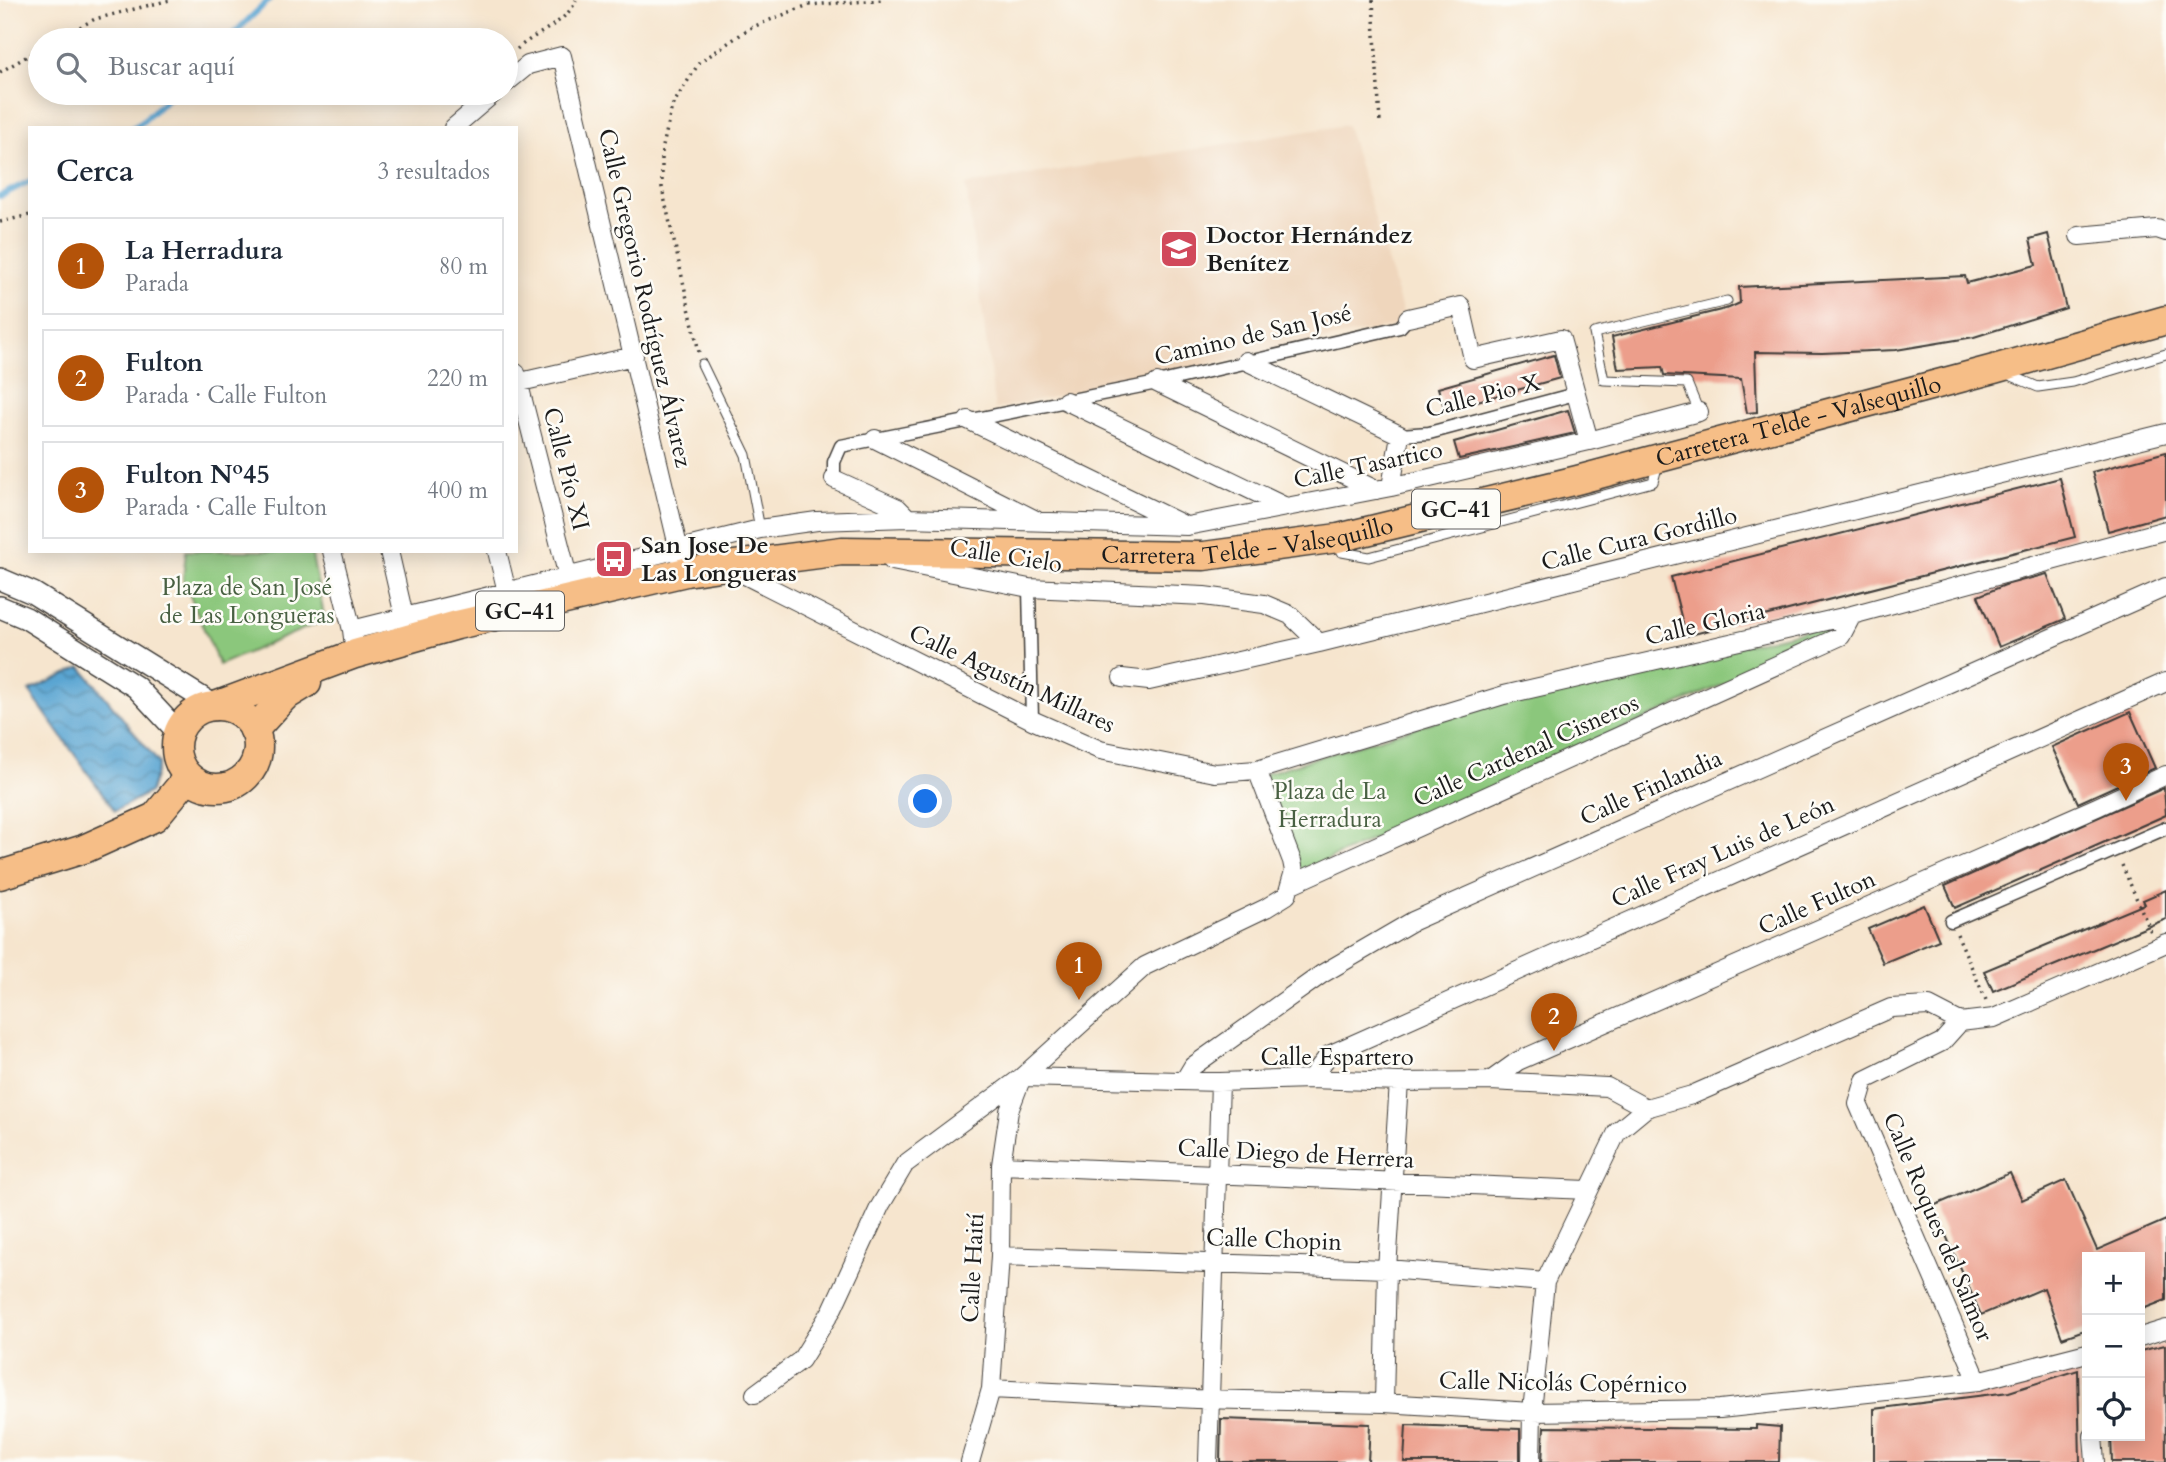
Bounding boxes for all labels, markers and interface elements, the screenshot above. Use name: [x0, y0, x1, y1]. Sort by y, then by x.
search box: [28, 28, 518, 105]
icon: search: [52, 48, 90, 86]
text: Buscar aquí: [108, 49, 235, 84]
street label: Calle Gregorio Rodríguez Álvarez: [590, 125, 700, 471]
text: Cerca: [56, 151, 134, 192]
text: 3 resultados: [377, 156, 490, 187]
place label: Doctor Hernández Benítez: [1206, 219, 1412, 280]
school or university icon: Doctor Hernández Benítez: [1158, 228, 1200, 270]
text: La Herradura: [125, 233, 283, 268]
text: 1: [75, 251, 87, 282]
text: 80 m: [439, 251, 488, 282]
text: Parada: [125, 268, 189, 299]
street label: Camino de San José: [1151, 296, 1355, 374]
text: Fulton: [125, 345, 203, 380]
text: 2: [75, 363, 87, 394]
text: 220 m: [427, 363, 488, 394]
street label: Calle Pio X: [1422, 366, 1544, 426]
street label: Carretera Telde - Valsequillo: [1652, 367, 1945, 475]
text: Parada · Calle Fulton: [125, 380, 327, 411]
street label: Calle Pío XI: [535, 404, 597, 534]
street label: Calle Tasartico: [1290, 433, 1446, 497]
text: Fulton Nº45: [125, 457, 270, 492]
text: 3: [75, 475, 87, 506]
text: 400 m: [427, 475, 488, 506]
road number: GC-41: [1412, 489, 1500, 528]
text: Parada · Calle Fulton: [125, 492, 327, 523]
street label: Calle Cura Gordillo: [1538, 499, 1740, 579]
street label: Carretera Telde - Valsequillo: [1101, 509, 1396, 573]
place label: San Jose De Las Longueras: [641, 529, 797, 590]
street label: Calle Cielo: [947, 531, 1065, 581]
bus stop icon: San Jose De Las Longueras: [593, 538, 635, 580]
park label: Plaza de San José de Las Longueras: [159, 571, 335, 632]
road number: GC-41: [476, 592, 564, 631]
street label: Calle Gloria: [1642, 594, 1769, 654]
street label: Calle Agustín Millares: [903, 617, 1121, 741]
street label: Calle Cardenal Cisneros: [1408, 686, 1644, 816]
street label: Calle Finlandia: [1575, 742, 1728, 834]
pin: 3: [2103, 743, 2149, 801]
park label: Plaza de La Herradura: [1273, 775, 1387, 836]
your location: [908, 784, 942, 818]
street label: Calle Fray Luis de León: [1606, 788, 1840, 916]
street label: Calle Fulton: [1753, 862, 1881, 944]
pin: 1: [1056, 942, 1102, 1000]
pin: 2: [1531, 993, 1577, 1051]
street label: Calle Espartero: [1260, 1041, 1414, 1074]
street label: Calle Roques del Salmor: [1875, 1107, 2001, 1347]
street label: Calle Diego de Herrera: [1177, 1131, 1416, 1177]
street label: Calle Haití: [954, 1212, 992, 1324]
street label: Calle Chopin: [1205, 1221, 1343, 1259]
map controls: [2082, 1252, 2145, 1441]
button: +: [2082, 1252, 2145, 1315]
button: −: [2082, 1315, 2145, 1378]
street label: Calle Nicolás Copérnico: [1439, 1364, 1688, 1402]
button: locate: [2082, 1378, 2145, 1441]

